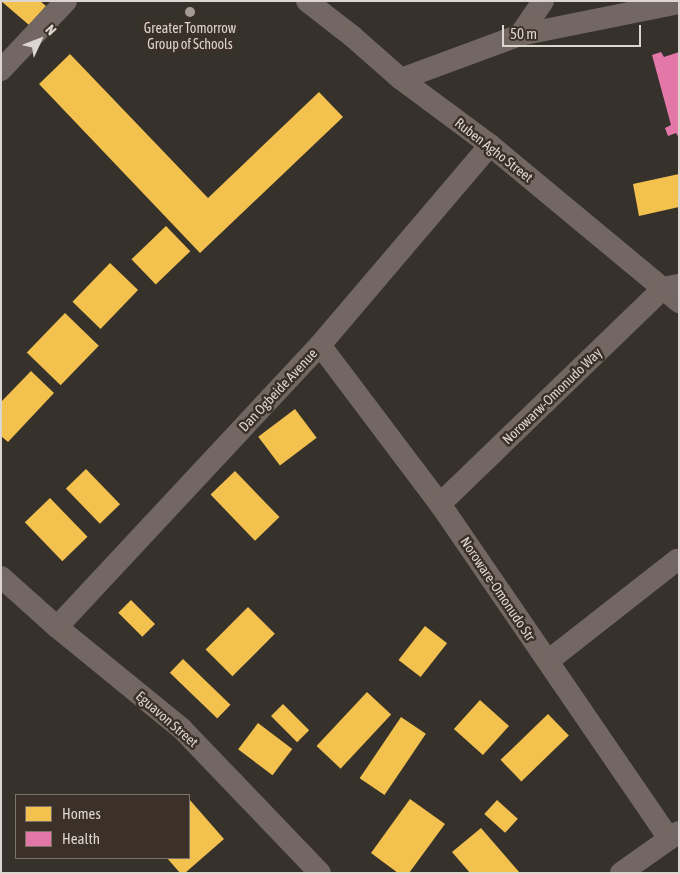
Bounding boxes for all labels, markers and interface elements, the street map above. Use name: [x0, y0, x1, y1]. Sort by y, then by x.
marker: Greater Tomorrow Group of Schools: [184, 6, 196, 18]
north arrow: [15, 15, 65, 65]
scale bar: [505, 15, 644, 47]
place label: Greater Tomorrow Group of Schools: [144, 20, 236, 52]
text: N: [42, 21, 60, 38]
text: 50 m: [510, 25, 537, 42]
street label: Ruben Agho Street: [452, 114, 536, 186]
street label: Norowarw-Omonudo Way: [499, 344, 605, 448]
street label: Dan Ogbeide Avenue: [235, 345, 321, 435]
street label: Noroware-Omonudo Str: [457, 534, 539, 644]
street label: Eguavon Street: [132, 687, 202, 751]
legend: [15, 794, 190, 859]
text: Homes: [62, 805, 101, 822]
text: Health: [62, 830, 100, 847]

